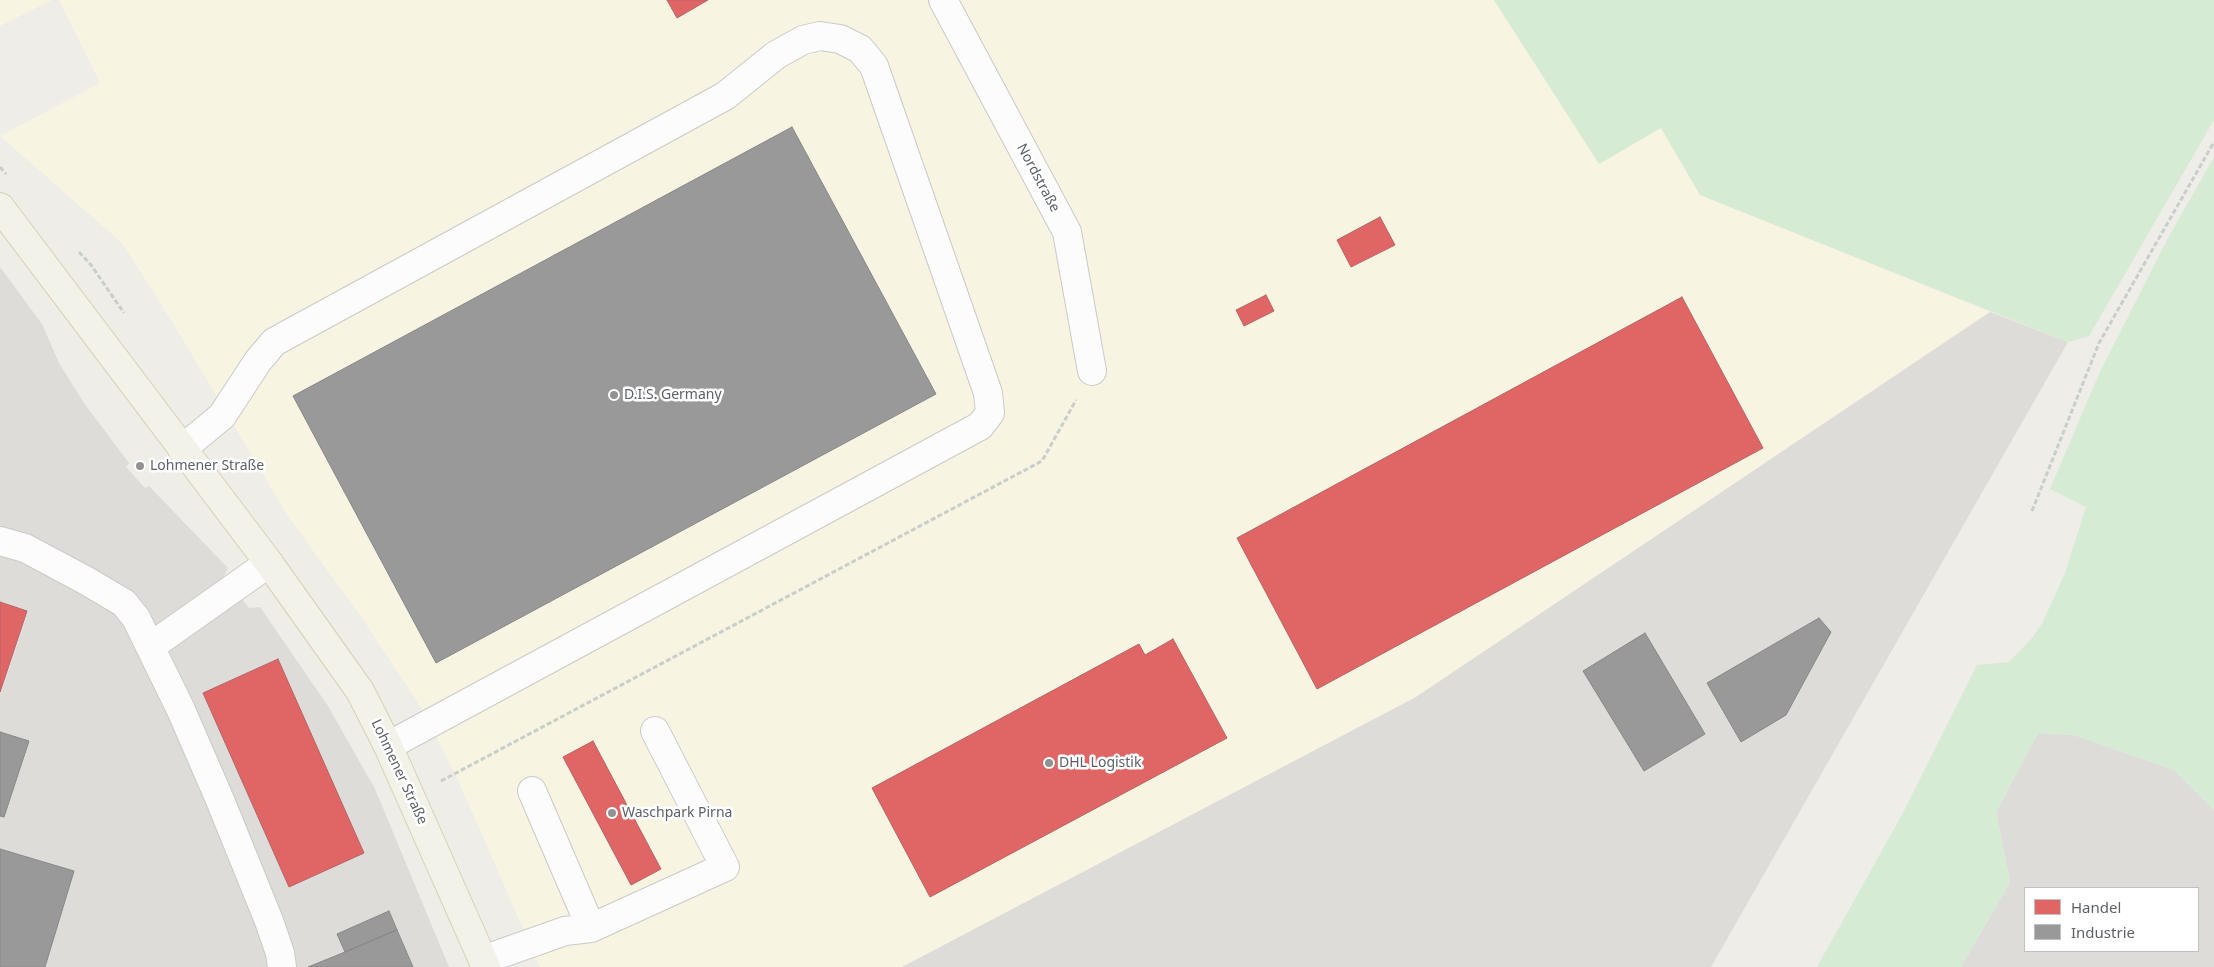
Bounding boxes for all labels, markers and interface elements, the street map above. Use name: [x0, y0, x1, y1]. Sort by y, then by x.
street label: Nordstraße: [1013, 141, 1063, 215]
place label: D.I.S. Germany: [624, 387, 722, 403]
marker: D.I.S. Germany: [608, 389, 620, 401]
place label: Lohmener Straße: [150, 458, 264, 474]
marker: Lohmener Straße: [134, 460, 146, 472]
street label: Lohmener Straße: [367, 717, 431, 827]
place label: DHL Logistik: [1059, 755, 1141, 771]
marker: DHL Logistik: [1043, 757, 1055, 769]
place label: Waschpark Pirna: [622, 805, 732, 821]
marker: Waschpark Pirna: [606, 807, 618, 819]
legend: [2024, 887, 2199, 952]
text: Handel: [2071, 897, 2121, 917]
text: Industrie: [2071, 922, 2135, 942]

